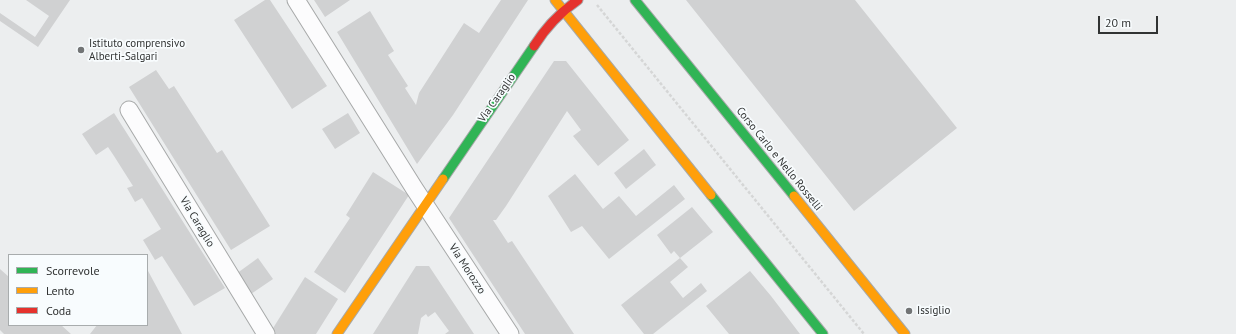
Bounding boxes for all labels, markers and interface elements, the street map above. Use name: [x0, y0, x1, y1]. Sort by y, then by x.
scale bar: [1100, 8, 1160, 34]
text: 20 m: [1105, 15, 1131, 30]
place label: Istituto comprensivo Alberti-Salgari: [89, 37, 185, 63]
marker: Istituto comprensivo Alberti-Salgari: [76, 45, 86, 55]
street label: Via Caraglio: [475, 71, 519, 125]
street label: Corso Carlo e Nello Rosselli: [733, 105, 825, 213]
street label: Via Caraglio: [177, 194, 217, 250]
street label: Via Morozzo: [446, 241, 488, 297]
legend: [8, 254, 148, 326]
text: Scorrevole: [46, 263, 100, 278]
text: Lento: [46, 283, 75, 298]
text: Coda: [46, 303, 71, 318]
place label: Issiglio: [917, 304, 950, 318]
marker: Issiglio: [904, 306, 914, 316]

